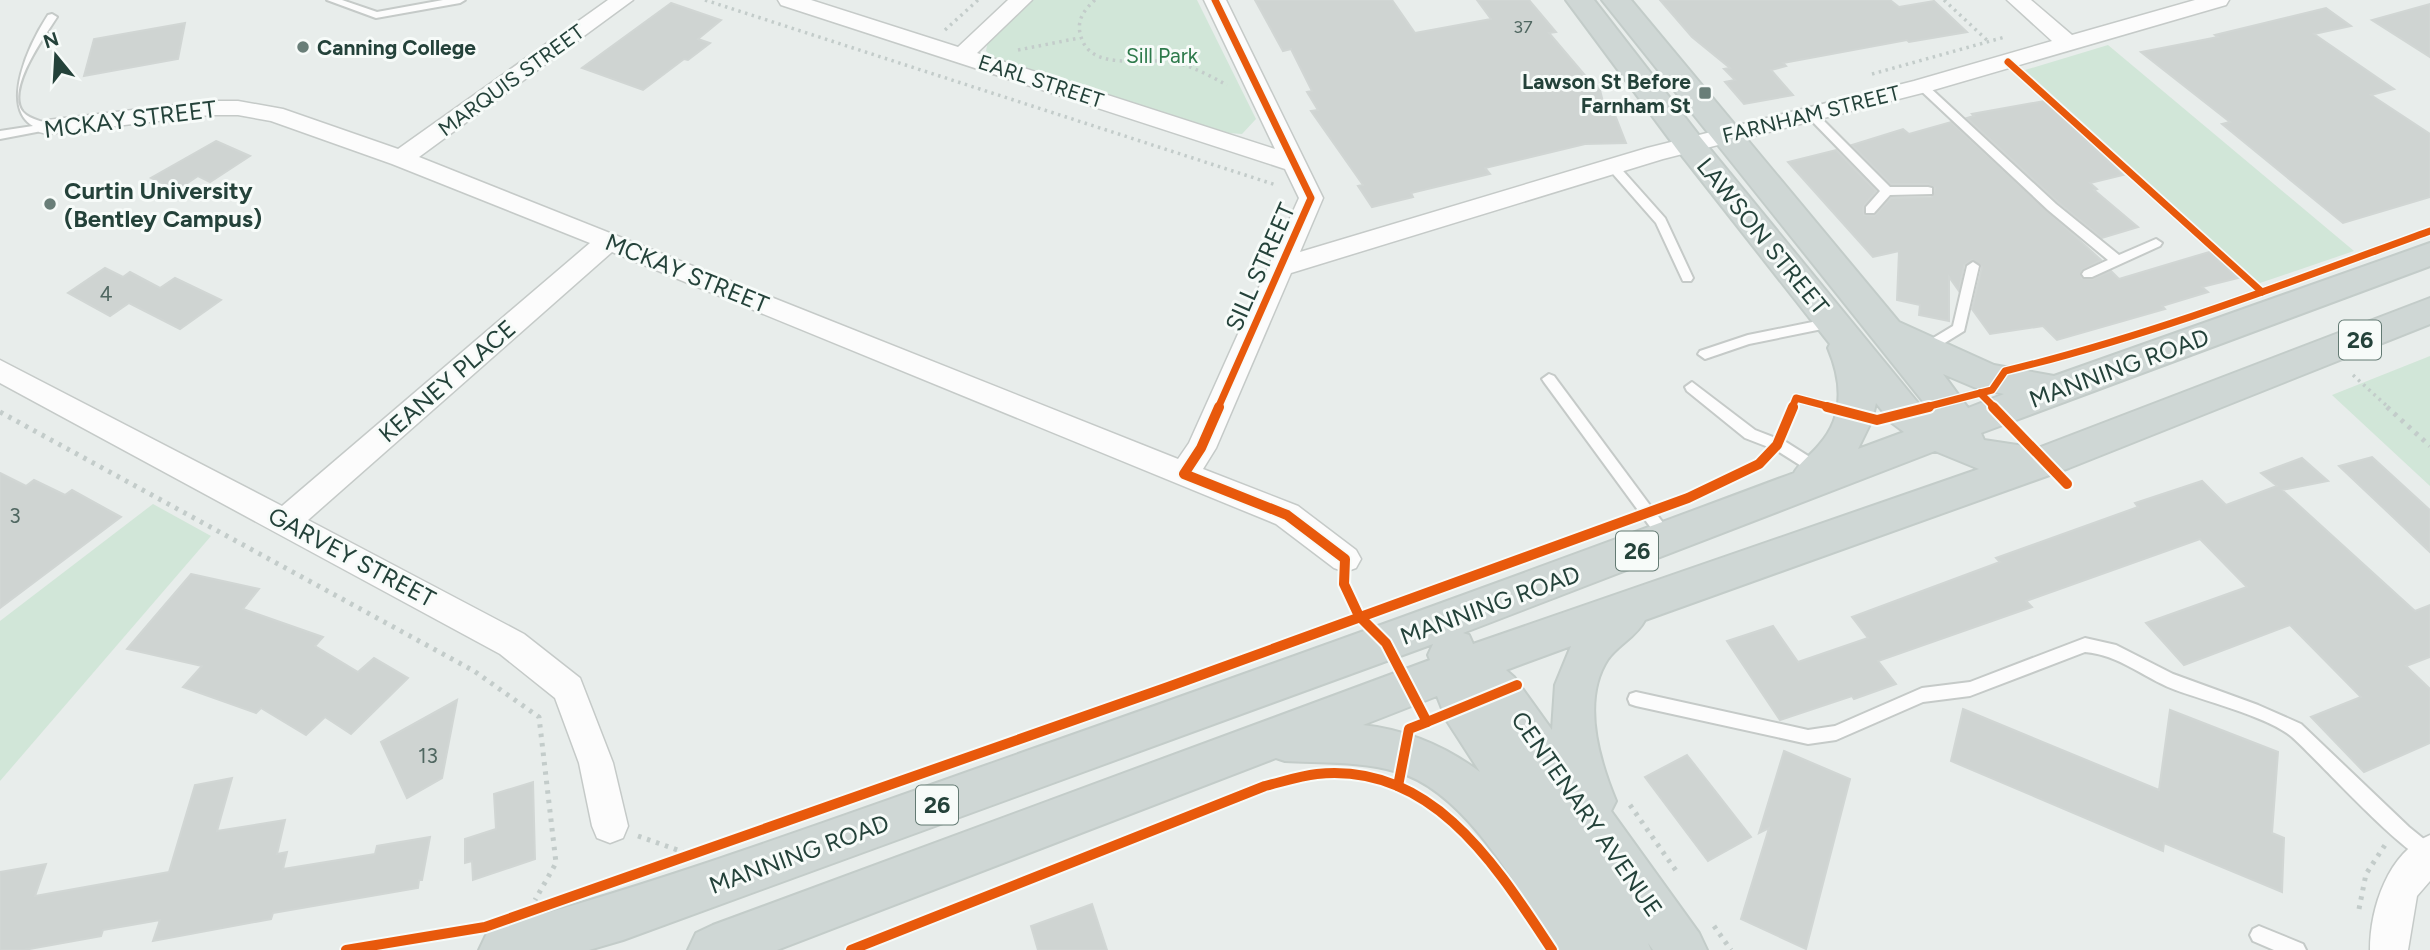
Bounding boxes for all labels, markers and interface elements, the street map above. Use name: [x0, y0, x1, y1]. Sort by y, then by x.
house number: 37: [1513, 16, 1533, 38]
street label: MARQUIS STREET: [433, 18, 589, 141]
north arrow: [21, 21, 91, 91]
text: N: [40, 27, 61, 54]
place label: Canning College: [317, 35, 476, 60]
marker: Canning College: [295, 39, 311, 55]
park label: Sill Park: [1126, 43, 1199, 68]
street label: EARL STREET: [975, 49, 1107, 113]
place label: Lawson St Before Farnham St: [1522, 69, 1691, 118]
street label: FARNHAM STREET: [1720, 80, 1903, 148]
marker: Lawson St Before Farnham St: [1697, 85, 1713, 101]
street label: MCKAY STREET: [42, 94, 218, 144]
street label: LAWSON STREET: [1691, 152, 1835, 320]
place label: Curtin University (Bentley Campus): [64, 176, 262, 233]
marker: Curtin University (Bentley Campus): [42, 196, 58, 212]
street label: SILL STREET: [1219, 199, 1301, 335]
street label: MCKAY STREET: [601, 227, 773, 319]
house number: 4: [99, 281, 113, 306]
street label: KEANEY PLACE: [373, 314, 521, 448]
road number: 26: [2339, 320, 2381, 360]
street label: MANNING ROAD: [2025, 322, 2213, 414]
street label: GARVEY STREET: [263, 501, 441, 613]
house number: 3: [9, 503, 21, 528]
road number: 26: [1616, 531, 1658, 570]
street label: MANNING ROAD: [1396, 559, 1584, 651]
street label: CENTENARY AVENUE: [1505, 706, 1669, 922]
house number: 13: [418, 743, 438, 768]
road number: 26: [916, 786, 958, 824]
street label: MANNING ROAD: [705, 808, 893, 900]

